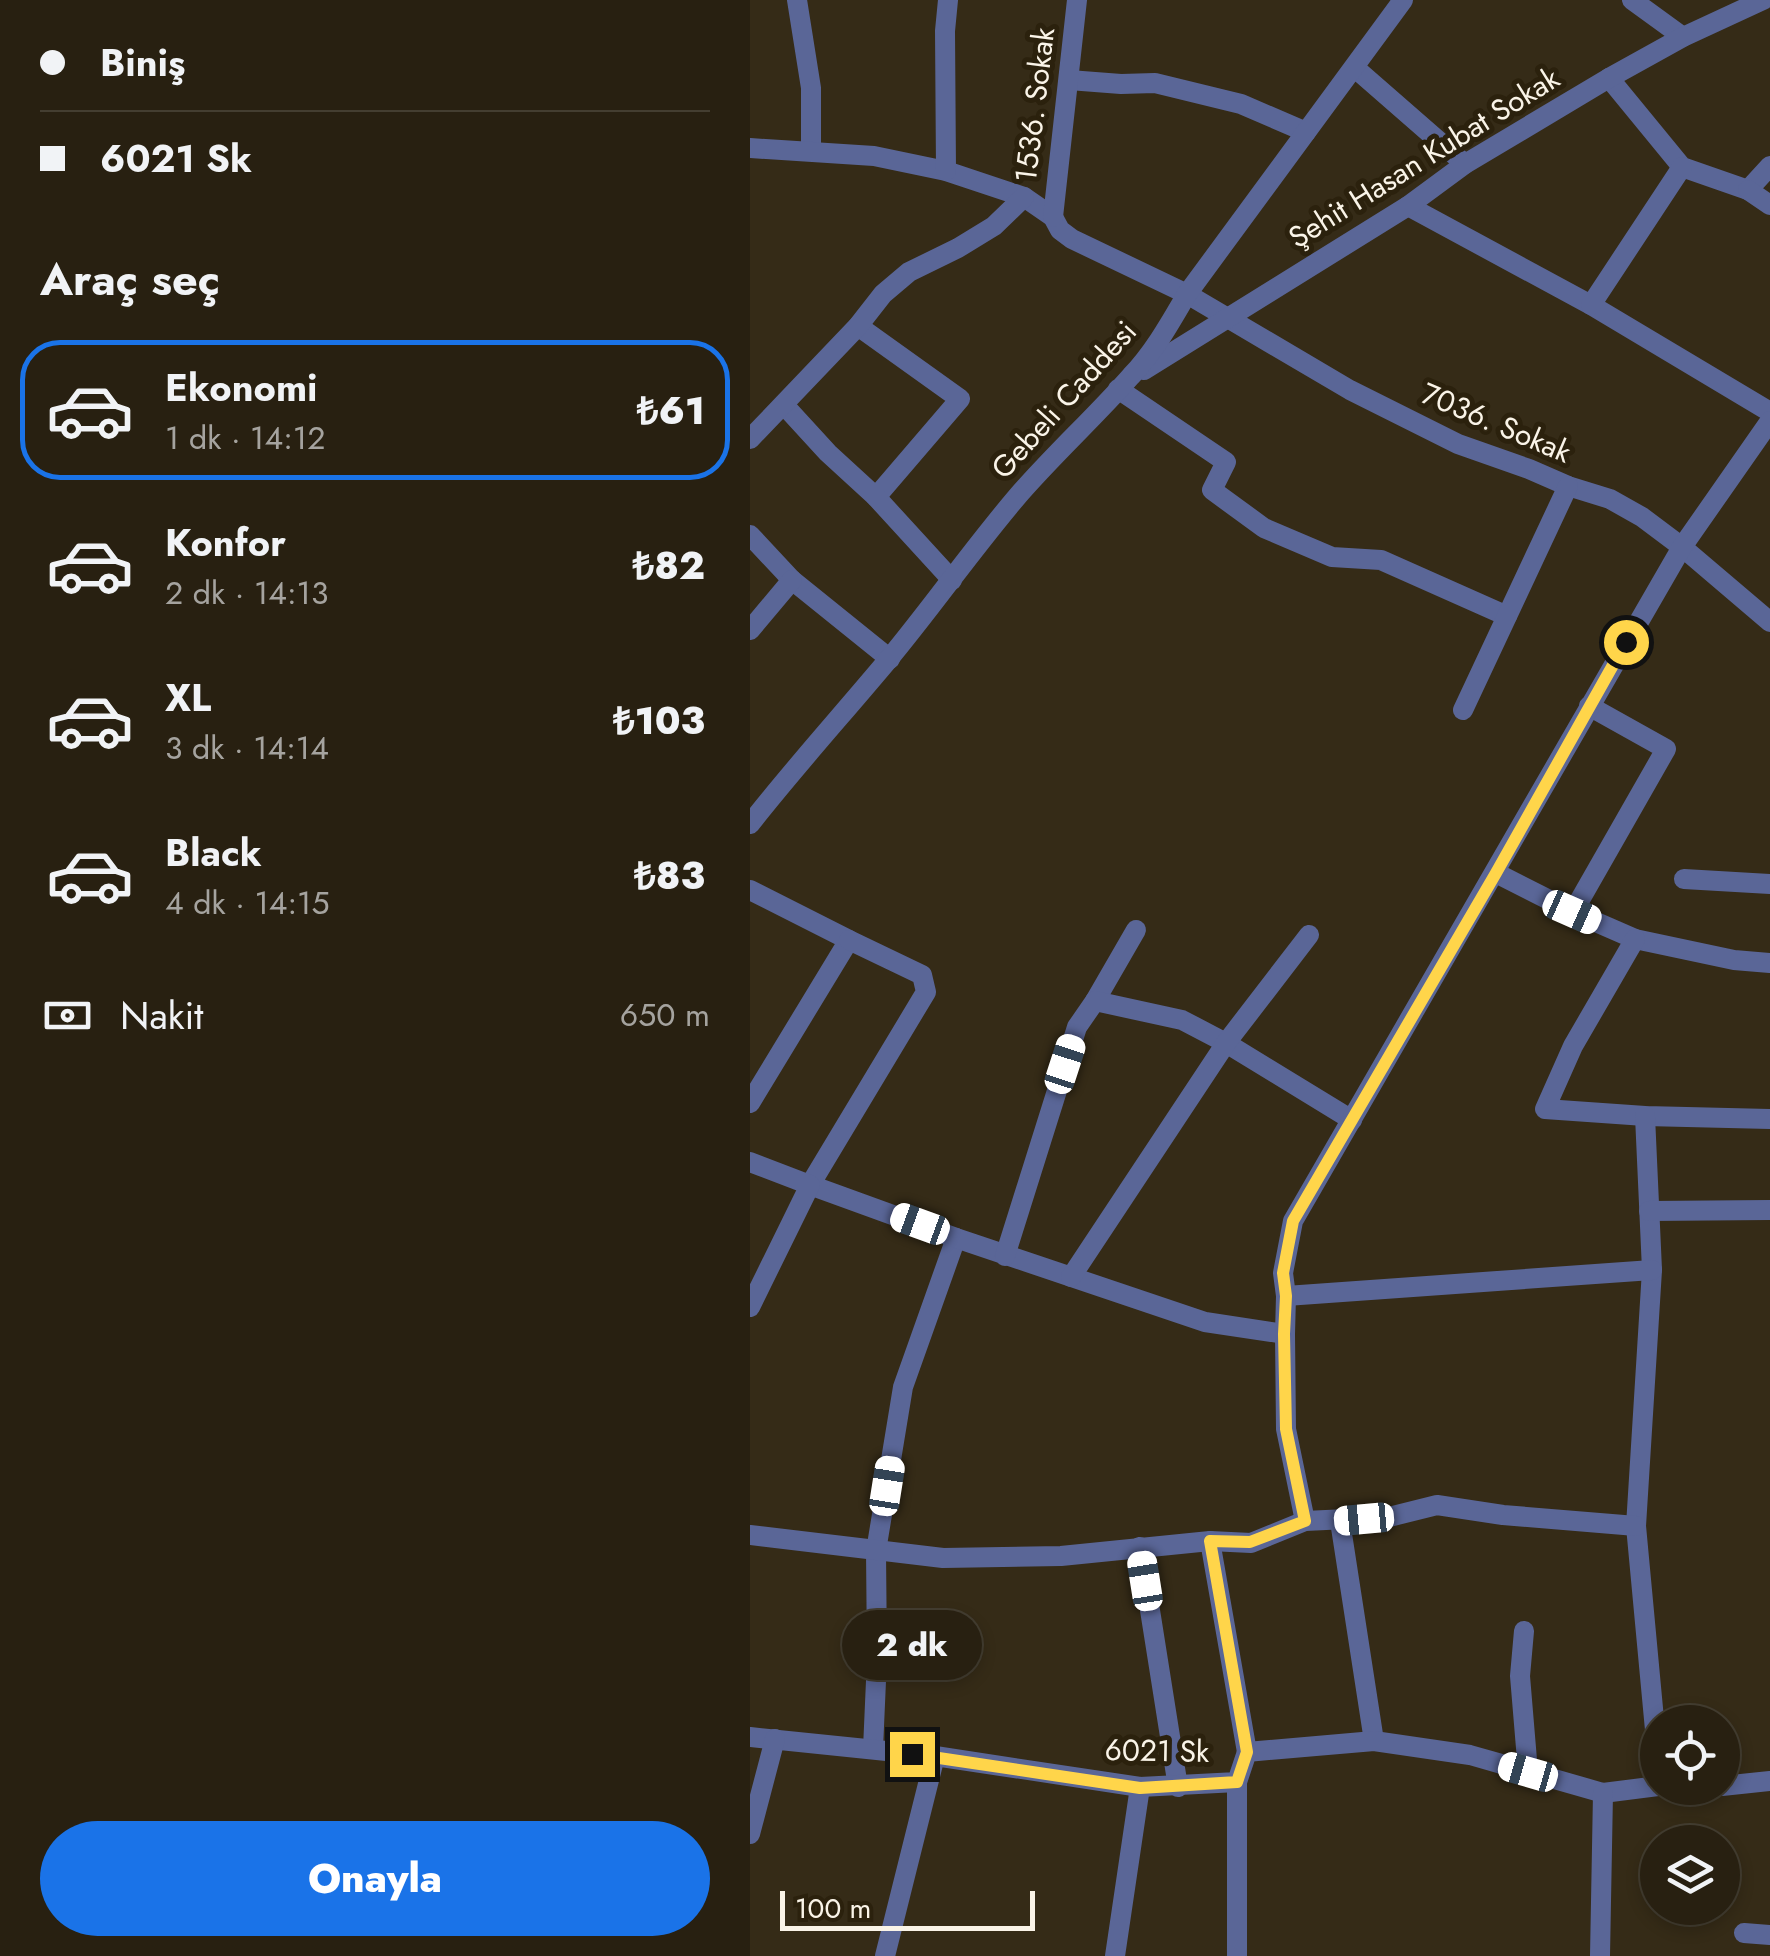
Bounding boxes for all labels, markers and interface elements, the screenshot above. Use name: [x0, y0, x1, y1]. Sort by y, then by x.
street label: 1536. Sokak: [1004, 24, 1065, 185]
text: Biniş: [100, 35, 185, 90]
street label: Şehit Hasan Kubat Sokak: [1280, 56, 1568, 258]
text: 6021 Sk: [100, 131, 252, 186]
text: Araç seç: [40, 247, 220, 312]
street label: Gebeli Caddesi: [981, 311, 1146, 488]
text: Ekonomi: [165, 360, 318, 415]
icon: car: [45, 365, 135, 455]
street label: 7036. Sokak: [1415, 372, 1579, 474]
text: ₺61: [637, 383, 705, 438]
text: 1 dk · 14:12: [165, 415, 325, 461]
text: Konfor: [165, 515, 286, 570]
icon: car: [45, 520, 135, 610]
text: ₺82: [633, 538, 705, 593]
text: 2 dk · 14:13: [165, 570, 328, 616]
route start: [1604, 620, 1649, 665]
text: XL: [165, 670, 211, 725]
icon: car: [45, 675, 135, 765]
text: ₺103: [613, 693, 705, 748]
text: 3 dk · 14:14: [165, 725, 329, 771]
text: Black: [165, 825, 262, 880]
icon: car: [45, 830, 135, 920]
text: ₺83: [634, 848, 705, 903]
text: 4 dk · 14:15: [165, 880, 329, 926]
car: [1538, 886, 1606, 938]
icon: cash: [40, 988, 95, 1043]
text: Nakit: [120, 988, 203, 1043]
text: 650 m: [620, 992, 710, 1038]
car: [1041, 1031, 1089, 1097]
car: [887, 1200, 953, 1248]
car: [867, 1454, 907, 1518]
car: [1333, 1501, 1395, 1537]
car: [1125, 1549, 1165, 1613]
callout: 2 dk: [842, 1609, 982, 1679]
text: 2 dk: [876, 1622, 948, 1668]
map controls: [1640, 1705, 1740, 1925]
button: locate: [1640, 1705, 1740, 1805]
street label: 6021 Sk: [1104, 1728, 1210, 1773]
route end: [890, 1732, 935, 1777]
car: [1495, 1749, 1561, 1795]
button: Onayla: [40, 1821, 710, 1936]
button: layers: [1640, 1825, 1740, 1925]
scale bar: [780, 1886, 1035, 1930]
text: 100 m: [795, 1888, 871, 1929]

